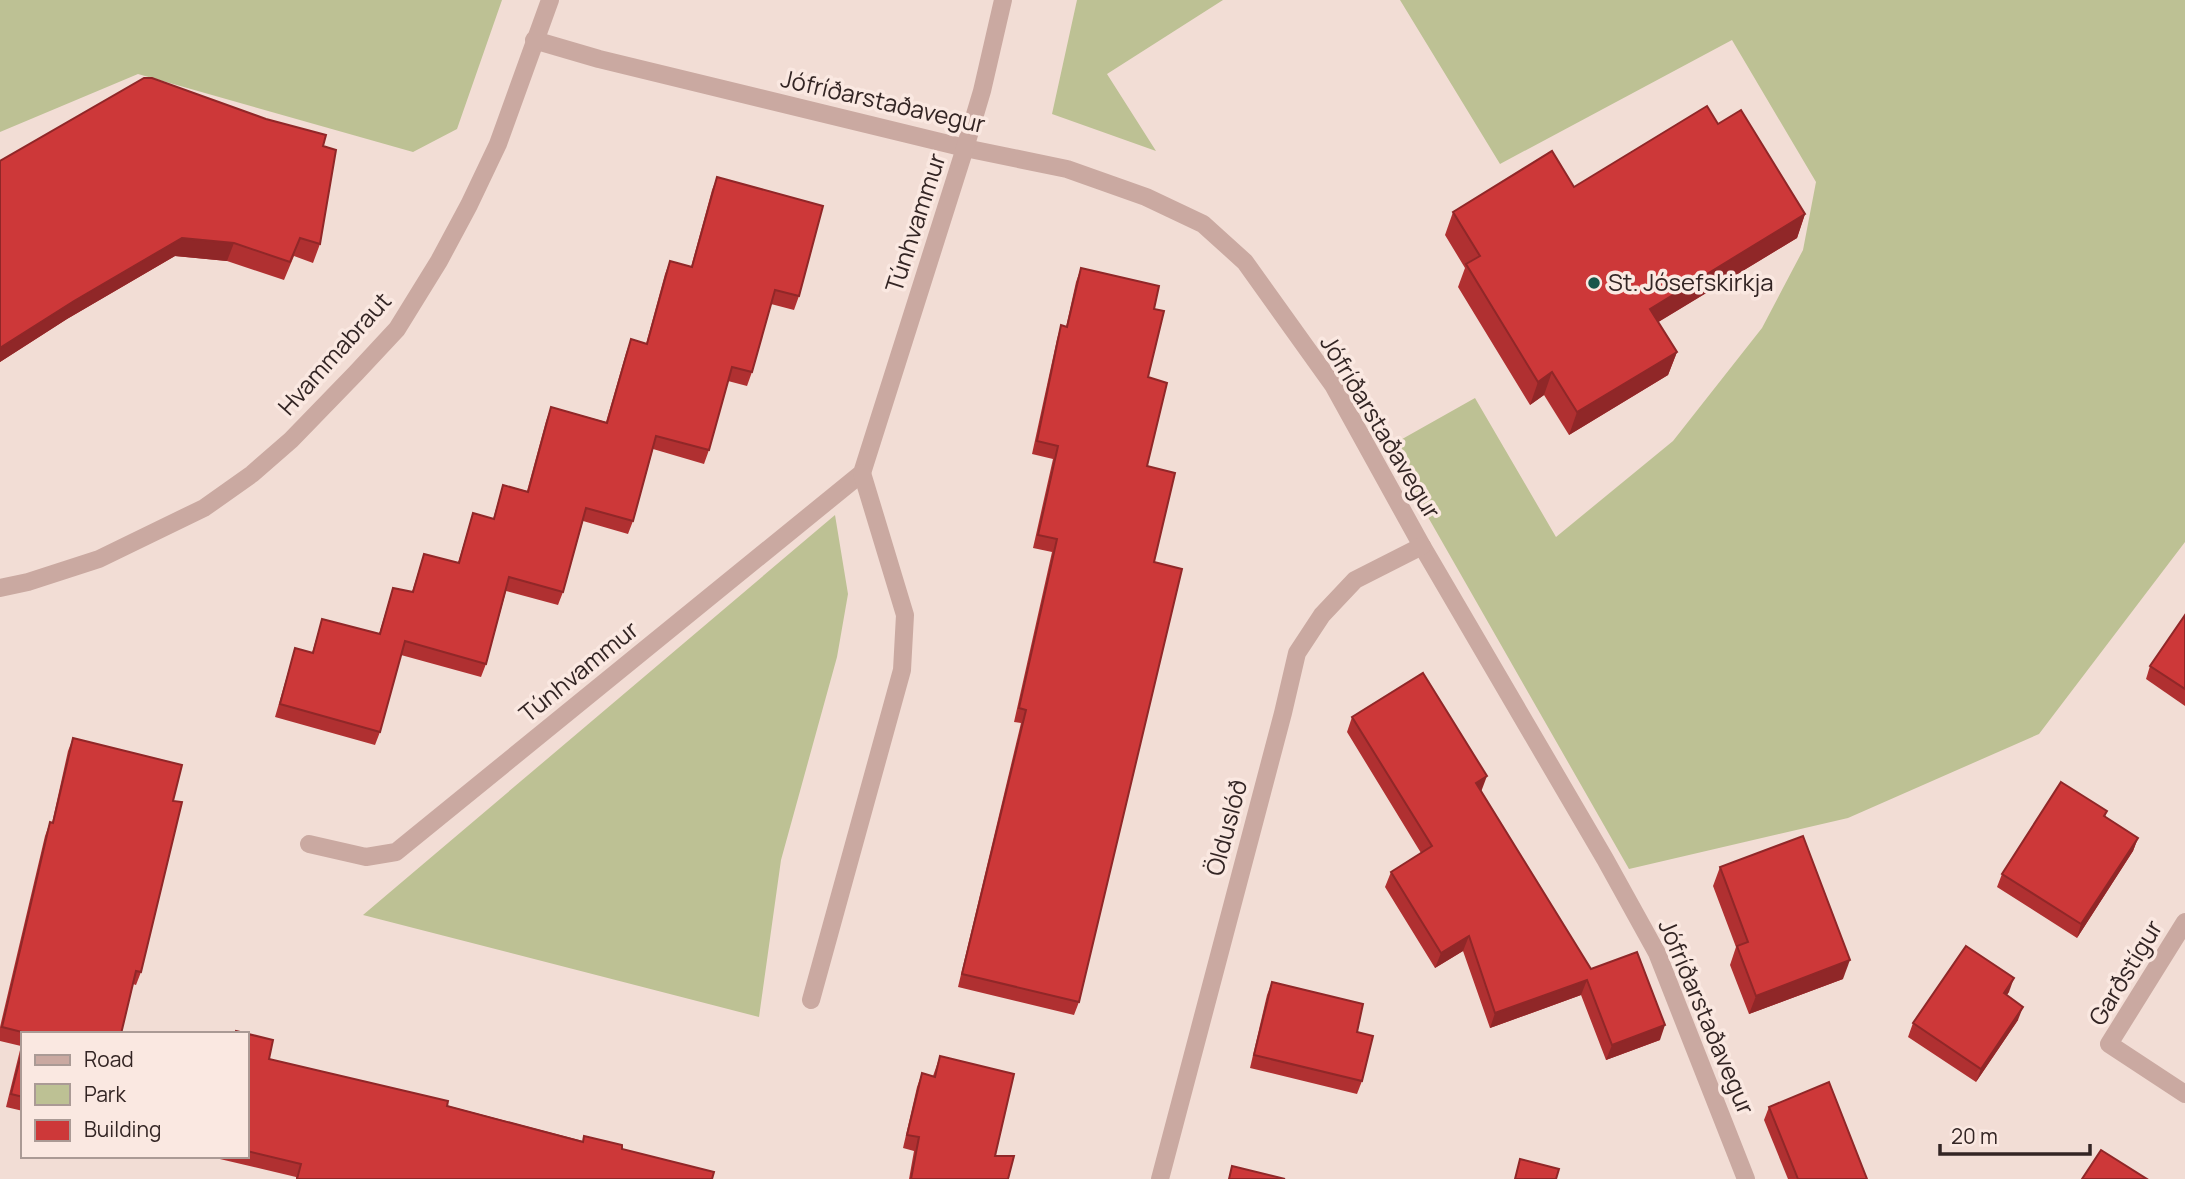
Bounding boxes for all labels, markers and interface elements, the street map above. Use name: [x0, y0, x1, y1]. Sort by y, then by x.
street label: Jófríðarstaðavegur: [778, 61, 989, 140]
street label: Túnhvammur: [877, 148, 953, 296]
place label: St. Jósefskirkja: [1608, 265, 1774, 298]
marker: St. Jósefskirkja: [1586, 275, 1602, 291]
street label: Hvammabraut: [270, 284, 398, 422]
street label: Jófríðarstaðavegur: [1313, 328, 1449, 525]
street label: Túnhvammur: [512, 612, 645, 729]
street label: Ölduslóð: [1197, 776, 1254, 879]
street label: Garðstígur: [2080, 913, 2169, 1031]
street label: Jófríðarstaðavegur: [1651, 914, 1763, 1119]
legend: [21, 1032, 248, 1158]
text: Road: [84, 1045, 134, 1073]
text: Park: [84, 1080, 126, 1108]
scale bar: [1940, 1112, 2090, 1156]
text: Building: [84, 1115, 161, 1143]
text: 20 m: [1951, 1122, 1998, 1150]

